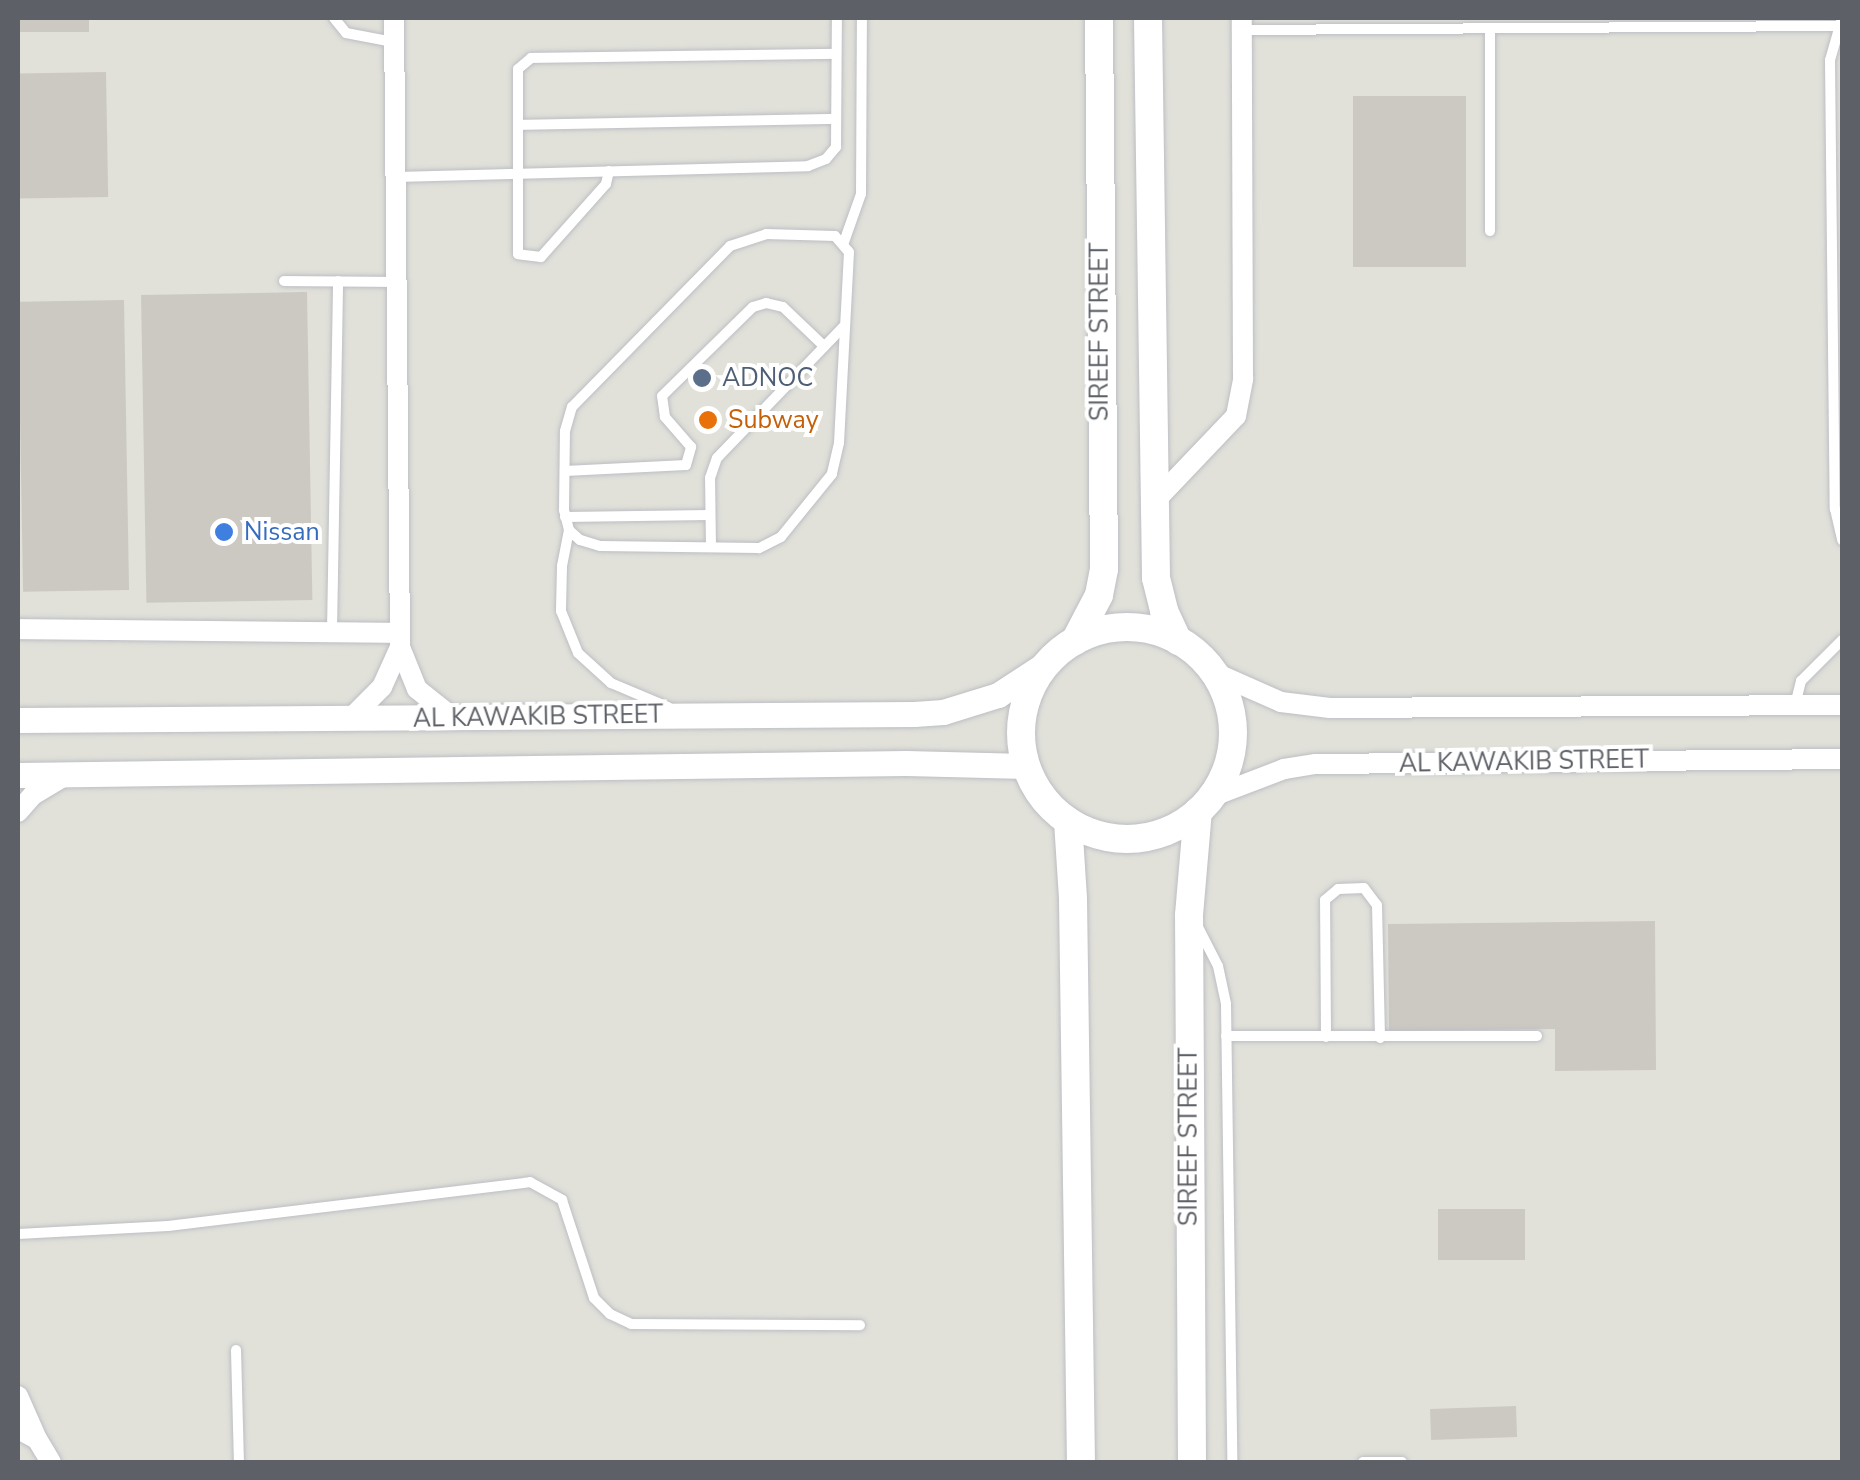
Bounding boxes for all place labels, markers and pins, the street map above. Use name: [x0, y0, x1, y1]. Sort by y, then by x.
place label: ADNOC: [722, 363, 813, 393]
marker: ADNOC: [691, 367, 713, 389]
place label: Subway: [728, 405, 819, 435]
marker: Subway: [697, 409, 719, 431]
place label: Nissan: [244, 517, 320, 547]
marker: Nissan: [213, 521, 235, 543]

